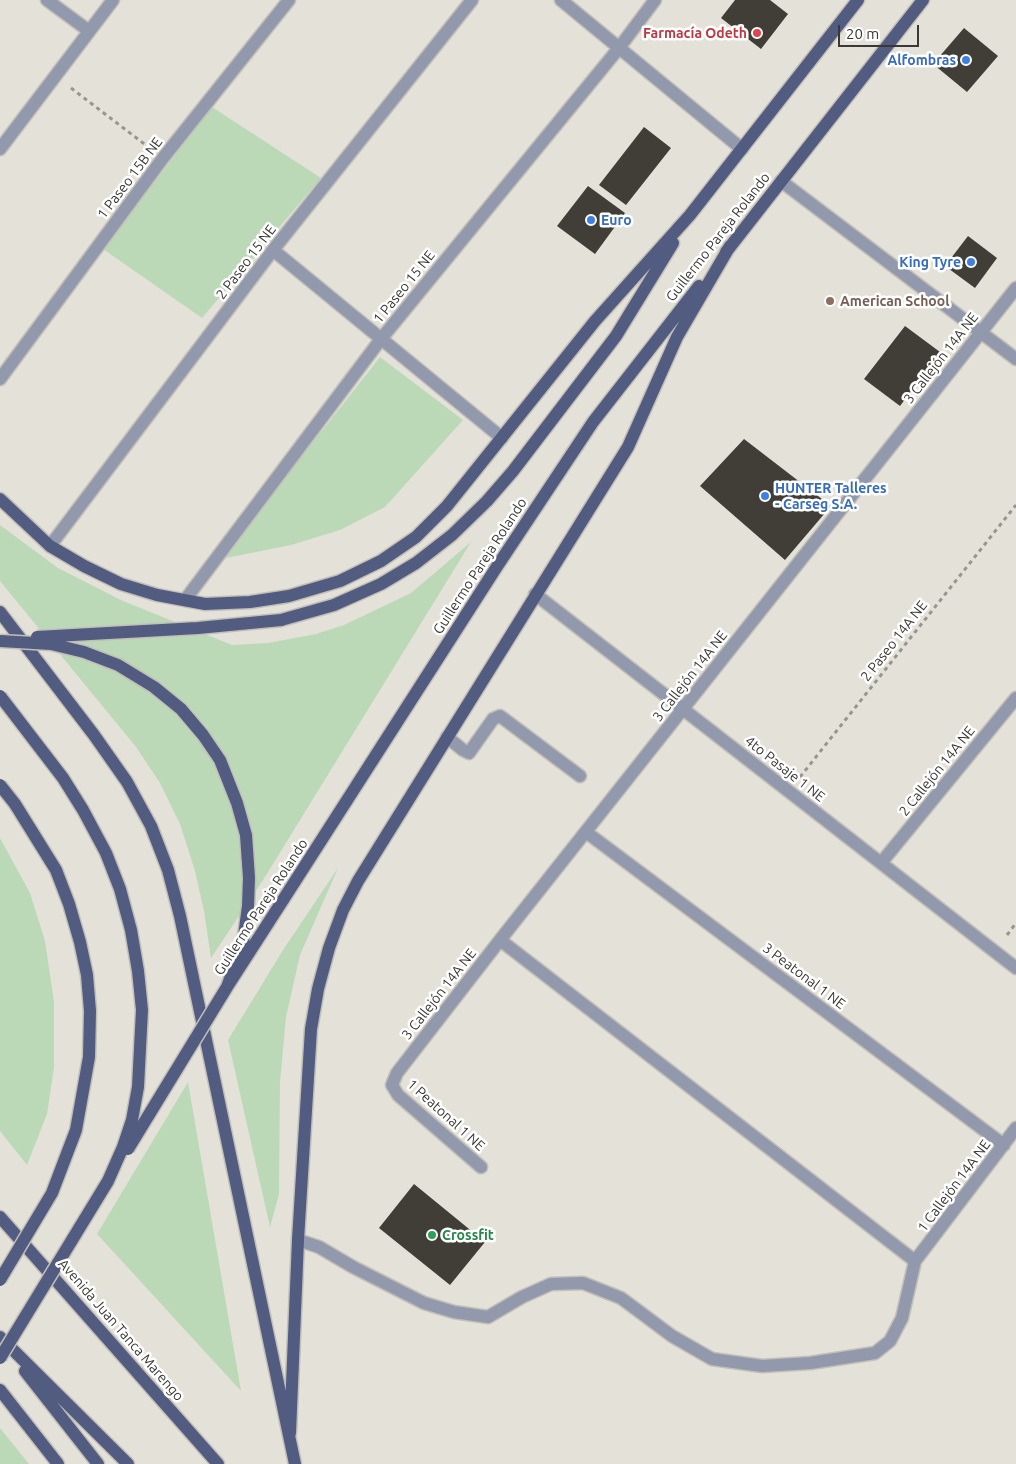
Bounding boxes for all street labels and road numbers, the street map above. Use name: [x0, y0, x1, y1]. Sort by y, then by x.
street label: 1 Paseo 15B NE: [94, 134, 166, 222]
street label: Guillermo Pareja Rolando: [662, 169, 774, 305]
street label: 2 Paseo 15 NE: [213, 222, 279, 302]
street label: 1 Paseo 15 NE: [370, 247, 438, 327]
street label: 3 Callejón 14A NE: [900, 309, 982, 407]
street label: Guillermo Pareja Rolando: [430, 495, 530, 637]
street label: 2 Paseo 14A NE: [857, 597, 931, 685]
street label: 3 Callejón 14A NE: [649, 627, 731, 725]
street label: 2 Callejón 14A NE: [896, 723, 978, 819]
street label: 4to Pasaje 1 NE: [742, 733, 828, 805]
street label: Guillermo Pareja Rolando: [211, 836, 311, 978]
street label: 3 Peatonal 1 NE: [759, 940, 849, 1012]
street label: 3 Callejón 14A NE: [398, 945, 480, 1043]
street label: 1 Peatonal 1 NE: [404, 1076, 488, 1154]
street label: 1 Callejón 14A NE: [914, 1137, 994, 1235]
street label: Avenida Juan Tanca Marengo: [55, 1256, 187, 1404]

